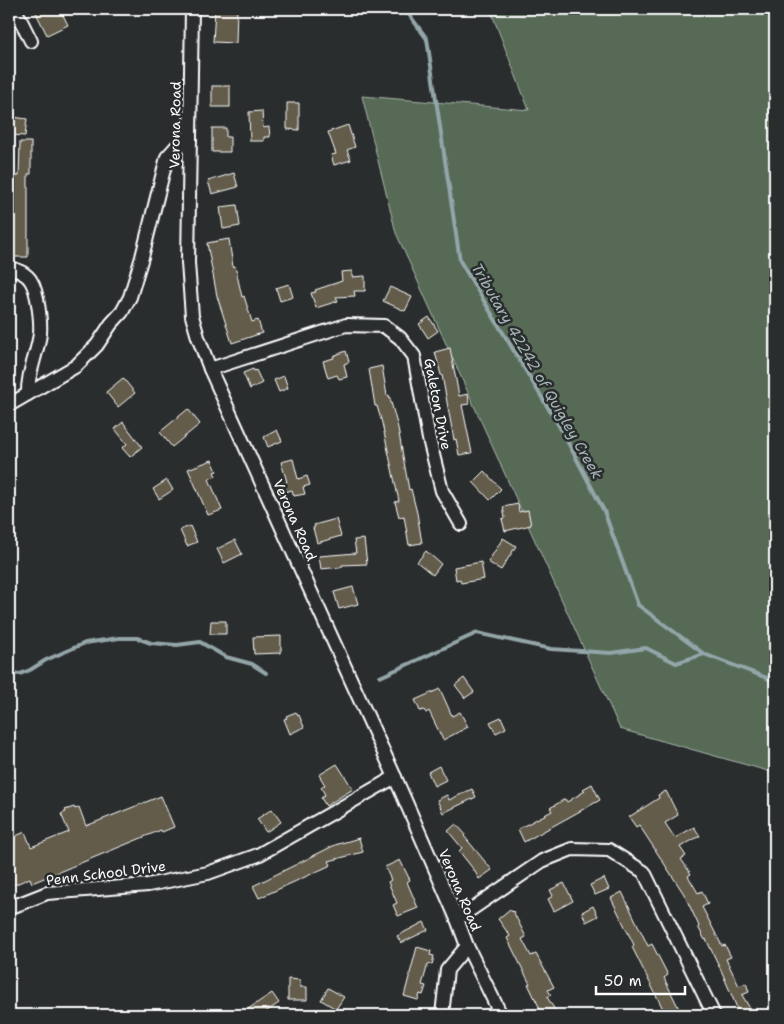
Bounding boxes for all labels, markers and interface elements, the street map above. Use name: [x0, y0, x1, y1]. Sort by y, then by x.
street label: Verona Road: [165, 81, 185, 169]
water label: Tributary 42242 of Quigley Creek: [467, 259, 607, 483]
street label: Galeton Drive: [420, 357, 456, 451]
street label: Verona Road: [269, 476, 321, 564]
street label: Verona Road: [435, 846, 485, 934]
street label: Penn School Drive: [45, 857, 167, 889]
scale bar: [596, 964, 685, 996]
text: 50 m: [604, 971, 642, 991]

